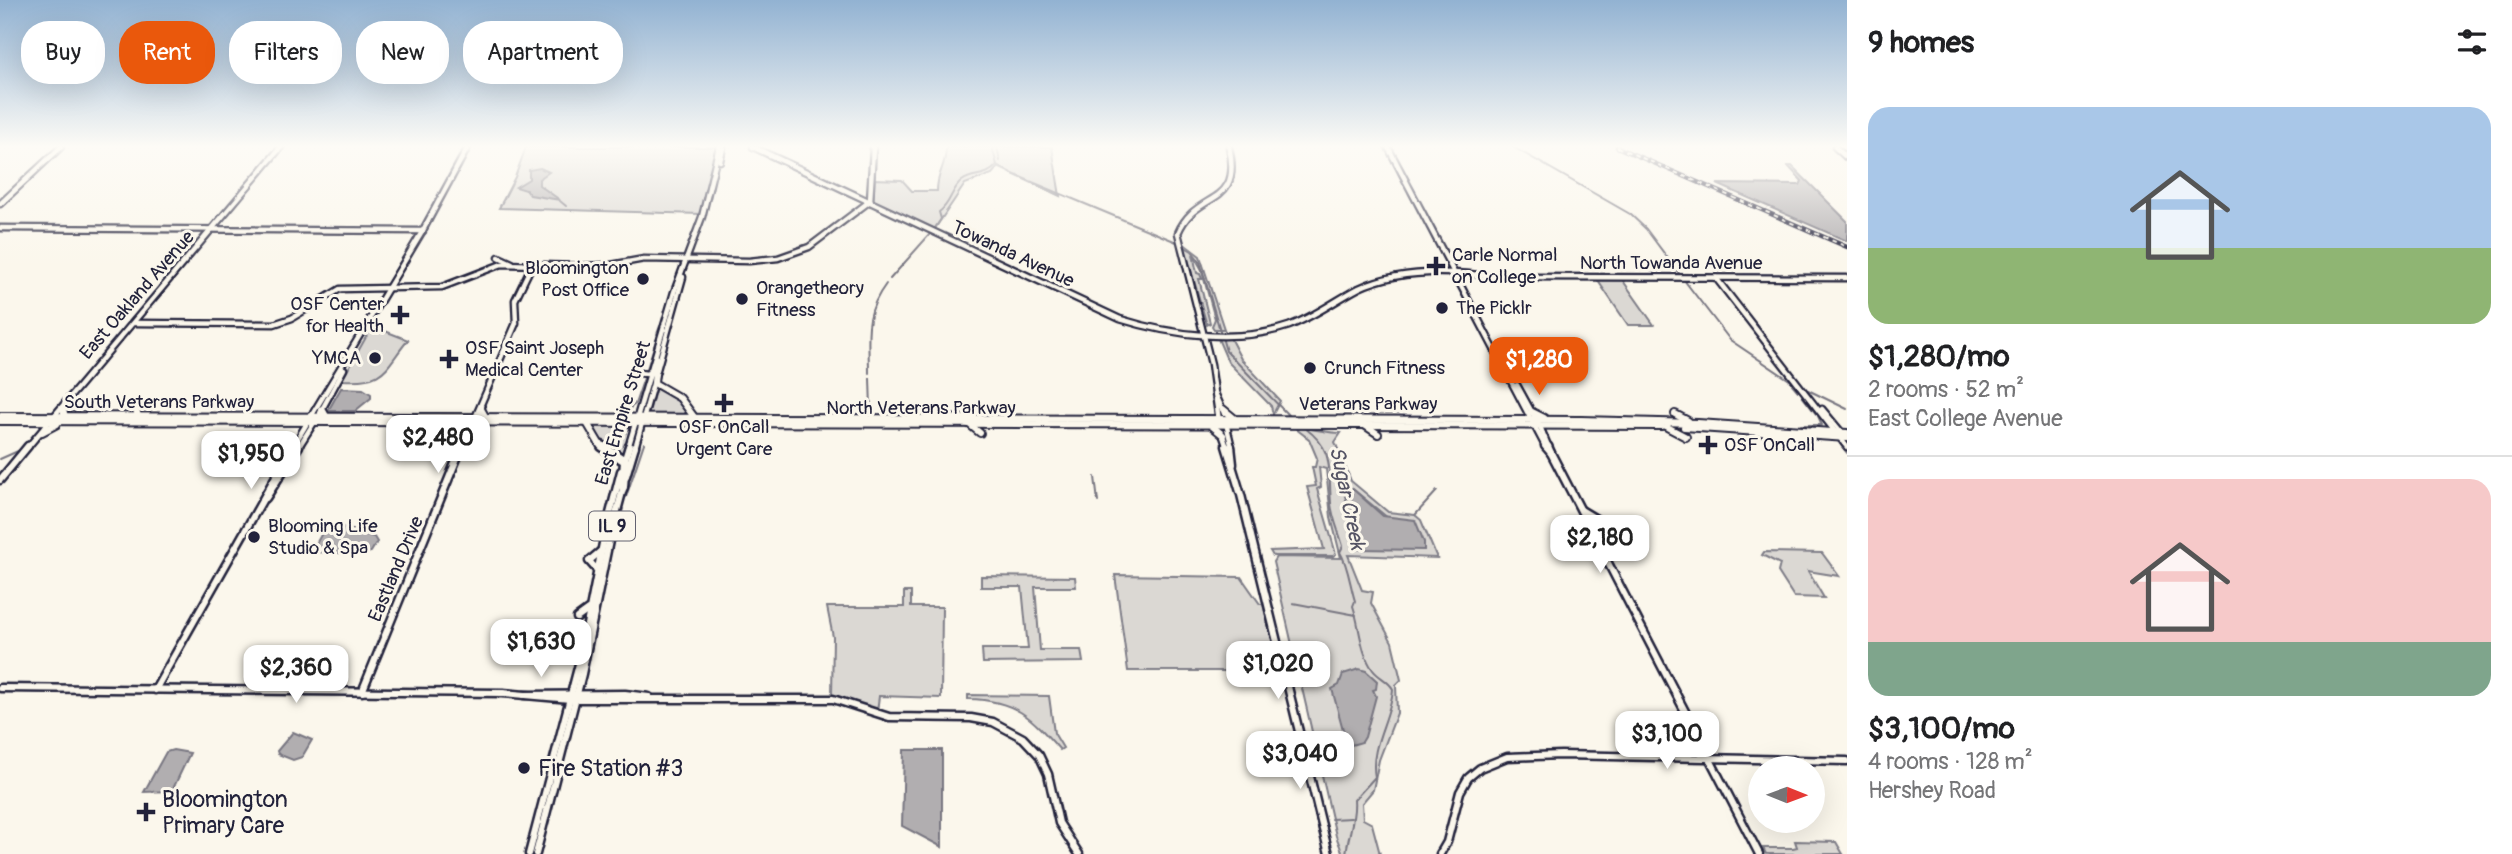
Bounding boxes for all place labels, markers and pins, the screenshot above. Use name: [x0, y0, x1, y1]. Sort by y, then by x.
place label: Carle Normal on College: [1452, 243, 1557, 289]
place label: Bloomington Post Office: [525, 256, 630, 302]
marker: Carle Normal on College: [1426, 256, 1446, 276]
marker: Bloomington Post Office: [635, 271, 651, 287]
place label: Orangetheory Fitness: [756, 276, 864, 322]
marker: Orangetheory Fitness: [734, 291, 750, 307]
place label: OSF Center for Health: [290, 292, 384, 338]
place label: The Picklr: [1456, 296, 1532, 320]
marker: The Picklr: [1434, 300, 1450, 316]
marker: OSF Center for Health: [390, 305, 410, 325]
place label: OSF Saint Joseph Medical Center: [465, 336, 604, 382]
pin: $1,280: [1482, 338, 1596, 397]
place label: YMCA: [311, 346, 361, 370]
marker: OSF Saint Joseph Medical Center: [439, 349, 459, 369]
marker: YMCA: [367, 350, 383, 366]
place label: Crunch Fitness: [1324, 356, 1446, 380]
marker: Crunch Fitness: [1302, 360, 1318, 376]
marker: OSF OnCall Urgent Care: [714, 393, 734, 413]
place label: OSF OnCall Urgent Care: [676, 415, 773, 461]
pin: $2,480: [381, 416, 495, 475]
pin: $1,950: [194, 432, 308, 491]
place label: OSF OnCall: [1724, 433, 1815, 457]
marker: OSF OnCall: [1698, 435, 1718, 455]
place label: Blooming Life Studio & Spa: [268, 514, 378, 560]
pin: $2,180: [1543, 516, 1657, 575]
marker: Blooming Life Studio & Spa: [246, 529, 262, 545]
pin: $1,630: [484, 620, 598, 679]
pin: $1,020: [1221, 642, 1335, 701]
pin: $2,360: [239, 646, 353, 705]
pin: $3,100: [1610, 712, 1724, 771]
pin: $3,040: [1243, 732, 1357, 791]
place label: Fire Station #3: [538, 754, 683, 783]
marker: Fire Station #3: [516, 760, 532, 776]
place label: Bloomington Primary Care: [162, 785, 288, 840]
marker: Bloomington Primary Care: [136, 802, 156, 822]

